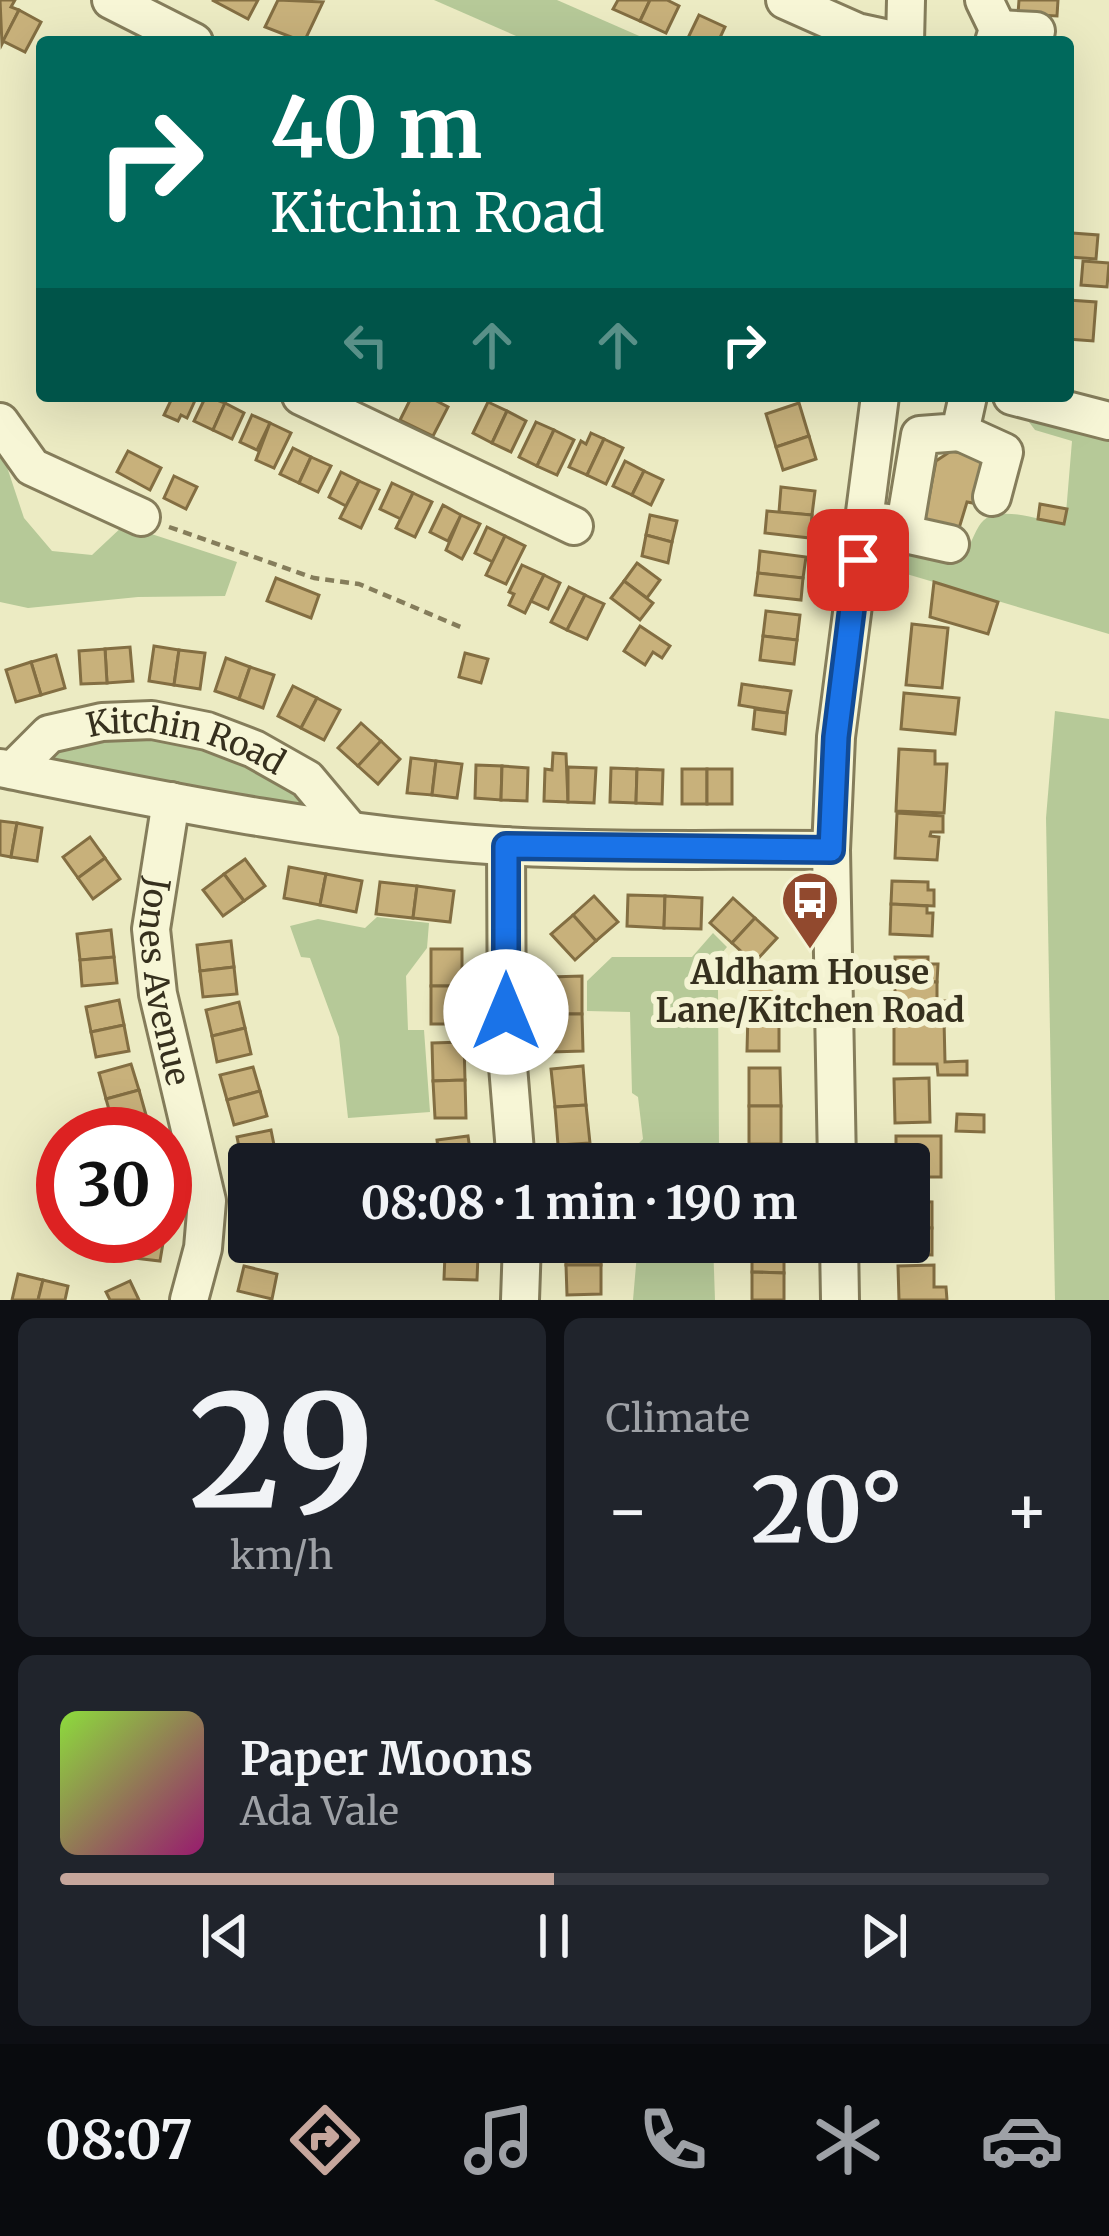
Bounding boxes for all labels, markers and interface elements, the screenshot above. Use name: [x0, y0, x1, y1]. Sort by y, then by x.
text: 40 m: [270, 75, 482, 181]
icon: right: [72, 84, 228, 240]
text: Kitchin Road: [270, 179, 605, 247]
icon: left: [333, 312, 399, 378]
icon: ahead: [459, 312, 525, 378]
icon: ahead: [585, 312, 651, 378]
icon: right: [711, 312, 777, 378]
pin: [807, 509, 909, 611]
icon: arrive: [825, 527, 891, 593]
street label: Kitchin Road: [82, 699, 293, 783]
bus stop icon: Aldham House Lane/Kitchen Road: [779, 869, 841, 951]
street label: Jones Avenue: [131, 874, 199, 1089]
position arrow: [443, 949, 569, 1075]
place label: Aldham House Lane/Kitchen Road: [655, 952, 965, 1031]
speed limit sign: 30: [36, 1107, 192, 1263]
text: 08:08 · 1 min · 190 m: [360, 1175, 798, 1231]
text: 29: [189, 1354, 374, 1551]
text: Climate: [606, 1394, 750, 1443]
text: 20°: [751, 1453, 904, 1567]
text: −: [606, 1469, 650, 1552]
text: +: [1005, 1469, 1049, 1552]
text: km/h: [230, 1531, 333, 1580]
text: Paper Moons: [240, 1731, 533, 1787]
text: Ada Vale: [240, 1787, 399, 1836]
icon: previous: [192, 1903, 258, 1969]
icon: pause: [521, 1903, 587, 1969]
icon: next: [851, 1903, 917, 1969]
icon: directions: [283, 2098, 367, 2182]
icon: music: [457, 2098, 541, 2182]
icon: phone: [631, 2098, 715, 2182]
icon: climate: [806, 2098, 890, 2182]
icon: car: [980, 2098, 1064, 2182]
text: 08:07: [45, 2106, 193, 2174]

